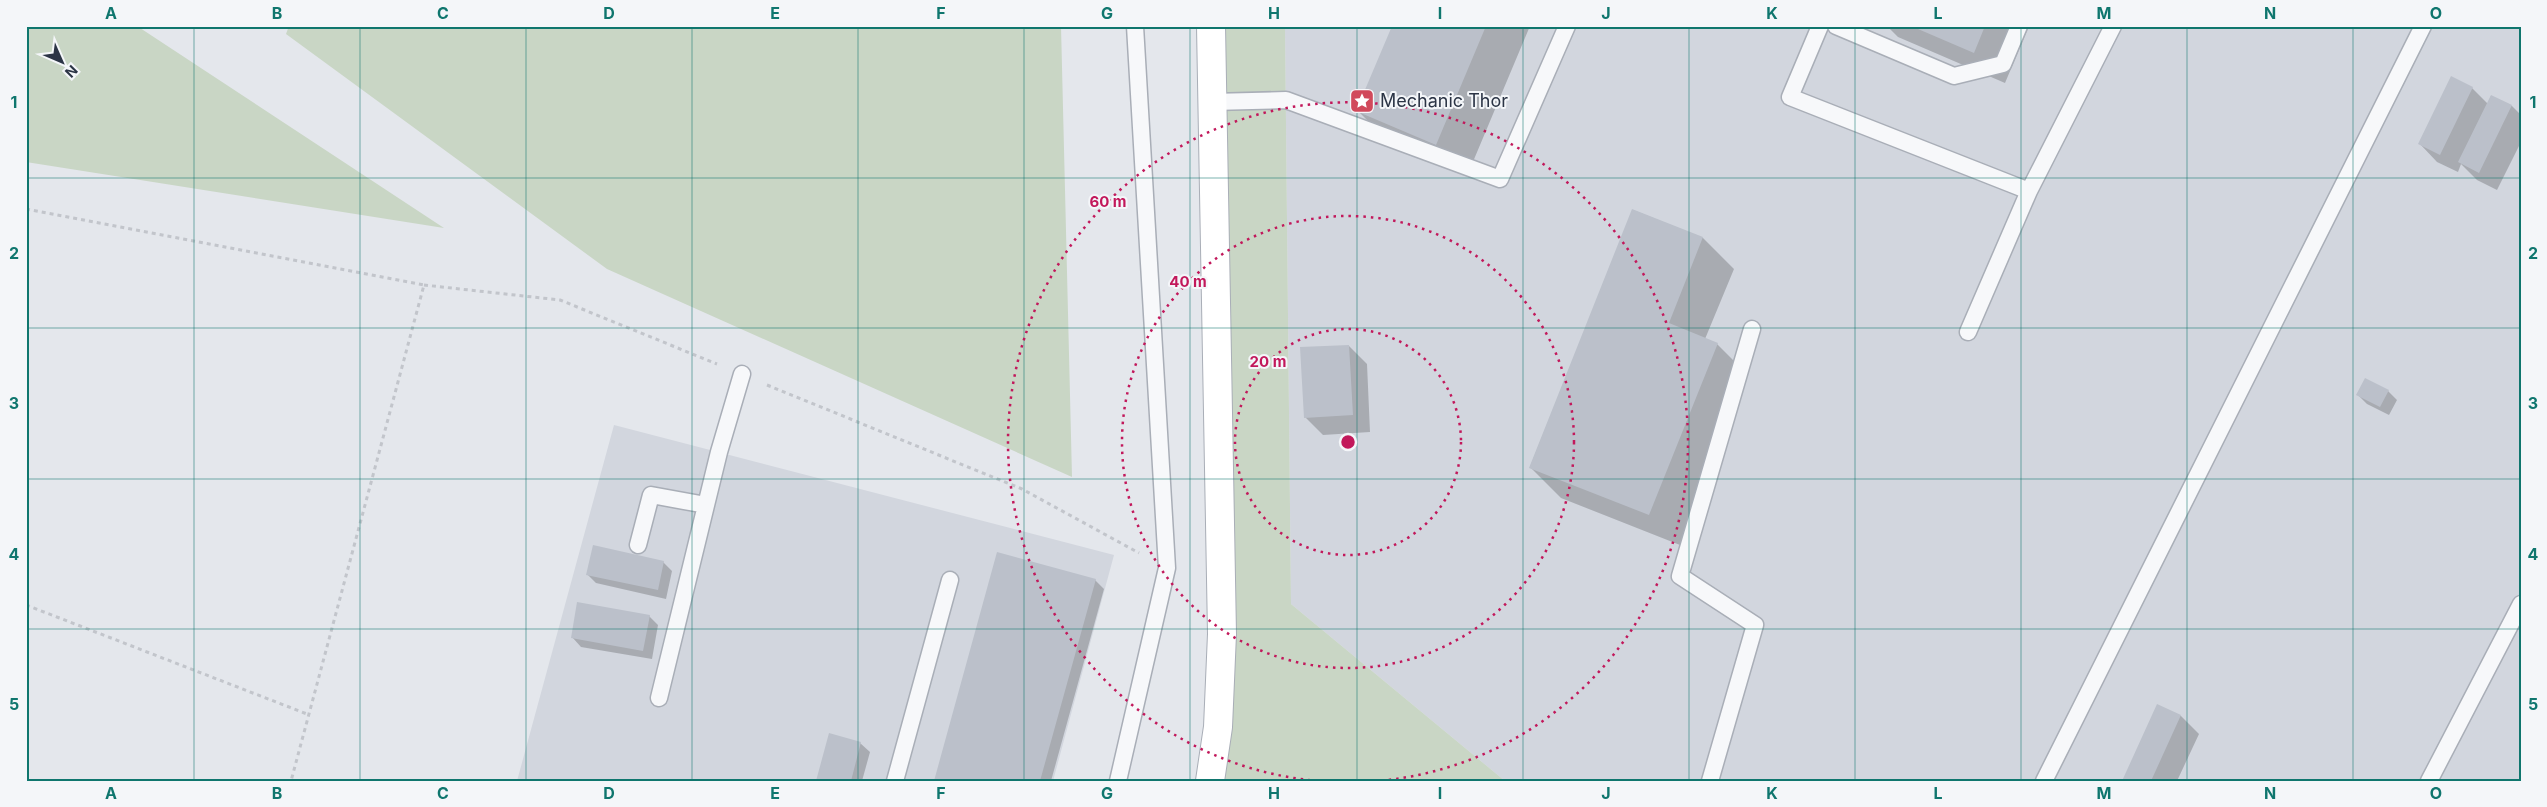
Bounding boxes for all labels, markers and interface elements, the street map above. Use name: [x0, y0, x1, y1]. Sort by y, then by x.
text: A: [105, 3, 117, 23]
text: B: [272, 3, 282, 23]
text: C: [437, 3, 449, 23]
text: D: [603, 3, 615, 23]
text: E: [770, 3, 780, 23]
text: F: [936, 3, 946, 23]
text: G: [1101, 3, 1113, 23]
text: H: [1268, 3, 1280, 23]
text: I: [1438, 3, 1442, 23]
text: J: [1601, 3, 1611, 23]
text: K: [1766, 3, 1778, 23]
text: L: [1933, 3, 1943, 23]
text: M: [2097, 3, 2111, 23]
text: N: [2264, 3, 2276, 23]
text: O: [2430, 3, 2442, 23]
north arrow: [38, 38, 88, 88]
text: N: [62, 62, 81, 81]
place icon: Mechanic Thor: [1349, 88, 1375, 114]
place label: Mechanic Thor: [1380, 90, 1508, 111]
text: 1: [11, 92, 17, 112]
text: 1: [2530, 92, 2536, 112]
text: 60 m: [1089, 192, 1127, 211]
text: 2: [9, 243, 19, 263]
text: 2: [2528, 243, 2538, 263]
text: 40 m: [1169, 272, 1207, 291]
text: 20 m: [1250, 352, 1286, 371]
text: 3: [9, 393, 19, 413]
text: 3: [2528, 393, 2538, 413]
centre of rings: [1339, 433, 1357, 451]
text: 4: [9, 544, 20, 564]
text: 4: [2528, 544, 2539, 564]
text: 5: [9, 694, 19, 714]
text: 5: [2528, 694, 2538, 714]
text: A: [105, 783, 117, 803]
text: B: [272, 783, 282, 803]
text: C: [437, 783, 449, 803]
text: D: [603, 783, 615, 803]
text: E: [770, 783, 780, 803]
text: F: [936, 783, 946, 803]
text: G: [1101, 783, 1113, 803]
text: H: [1268, 783, 1280, 803]
text: I: [1438, 783, 1442, 803]
text: J: [1601, 783, 1611, 803]
text: K: [1766, 783, 1778, 803]
text: L: [1933, 783, 1943, 803]
text: M: [2097, 783, 2111, 803]
text: N: [2264, 783, 2276, 803]
text: O: [2430, 783, 2442, 803]

